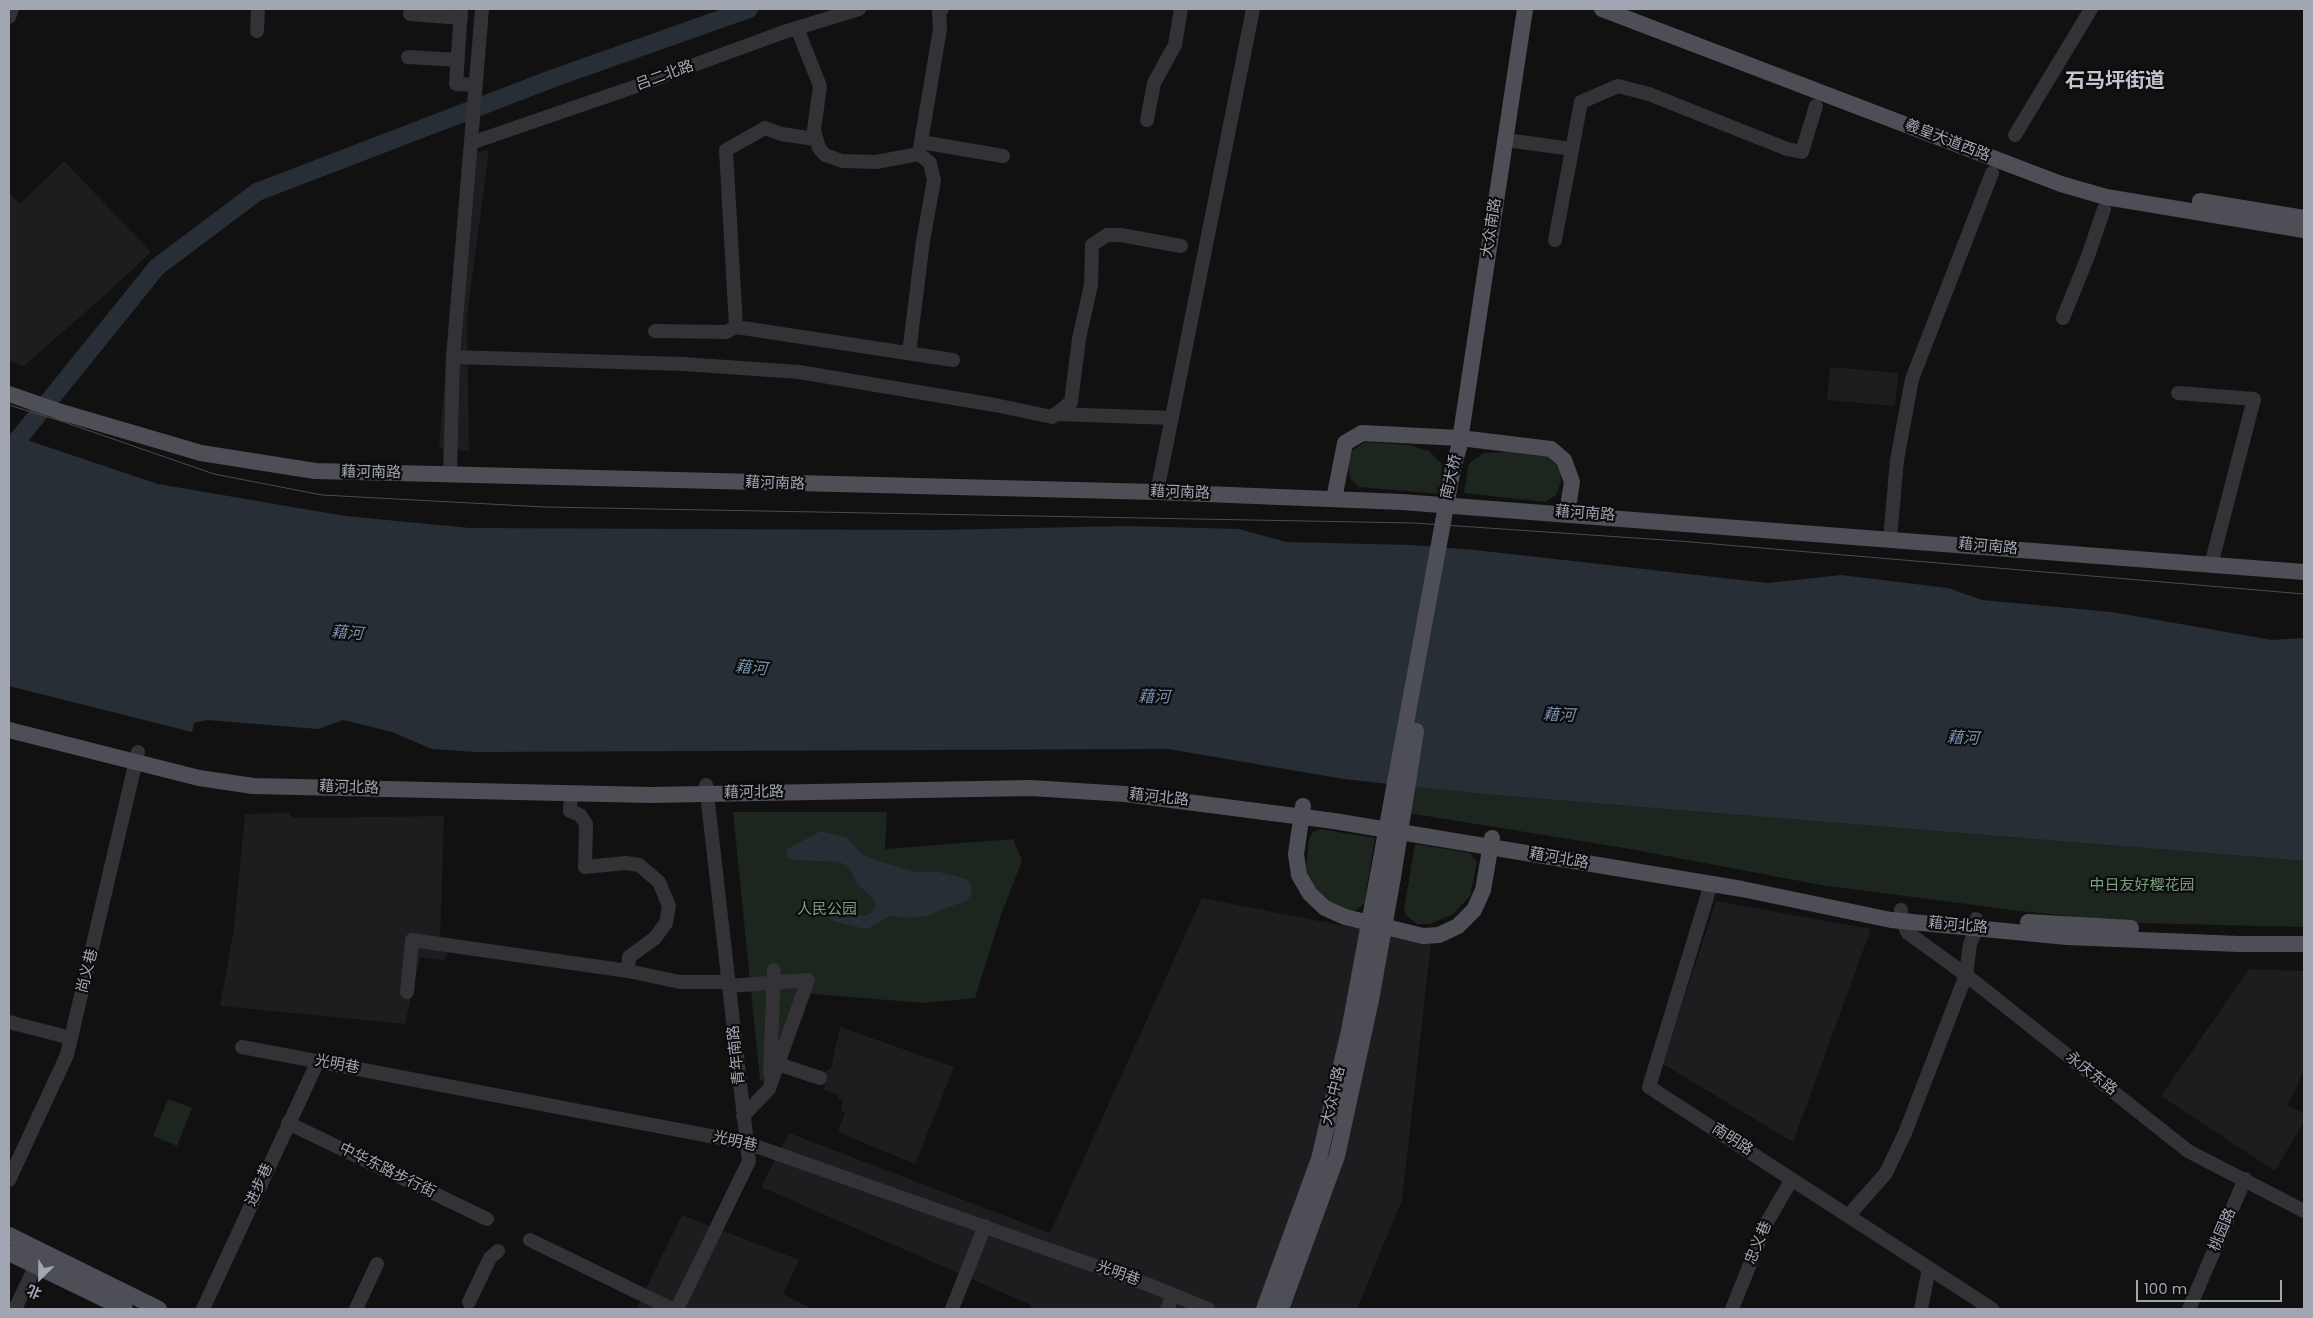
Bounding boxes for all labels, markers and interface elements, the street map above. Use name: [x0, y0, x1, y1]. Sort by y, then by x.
street label: 吕二北路: [634, 57, 696, 95]
district label: 石马坪街道: [2065, 70, 2165, 94]
street label: 羲皇大道西路: [1902, 116, 1992, 166]
street label: 大众南路: [1478, 197, 1506, 259]
street label: 南大桥: [1438, 453, 1466, 501]
street label: 藉河南路: [341, 463, 401, 483]
street label: 藉河南路: [745, 474, 805, 494]
street label: 藉河南路: [1150, 483, 1210, 503]
street label: 藉河南路: [1554, 503, 1616, 525]
street label: 藉河南路: [1957, 535, 2019, 559]
water label: 藉河: [330, 623, 364, 645]
water label: 藉河: [734, 658, 768, 680]
water label: 藉河: [1138, 688, 1170, 708]
water label: 藉河: [1543, 706, 1575, 726]
water label: 藉河: [1947, 729, 1979, 749]
street label: 藉河北路: [319, 778, 379, 798]
street label: 藉河北路: [724, 783, 784, 803]
street label: 藉河北路: [1128, 786, 1190, 810]
street label: 藉河北路: [1528, 845, 1590, 873]
park label: 中日友好樱花园: [2090, 877, 2194, 895]
park label: 人民公园: [797, 901, 857, 919]
street label: 藉河北路: [1927, 914, 1989, 938]
street label: 尚义巷: [74, 947, 102, 995]
street label: 青年南路: [725, 1024, 749, 1086]
street label: 永庆东路: [2062, 1048, 2120, 1100]
street label: 光明巷: [313, 1052, 361, 1078]
street label: 大众中路: [1318, 1065, 1350, 1127]
street label: 南明路: [1708, 1120, 1756, 1160]
street label: 光明巷: [711, 1128, 759, 1156]
street label: 中华东路步行街: [336, 1140, 438, 1202]
street label: 进步巷: [243, 1161, 277, 1209]
street label: 桃园路: [2206, 1206, 2240, 1254]
street label: 忠义巷: [1742, 1219, 1776, 1267]
north arrow: [15, 1253, 65, 1303]
street label: 光明巷: [1094, 1258, 1142, 1290]
scale bar: [2138, 1270, 2284, 1302]
text: 100 m: [2144, 1278, 2187, 1299]
text: 北: [24, 1280, 44, 1304]

